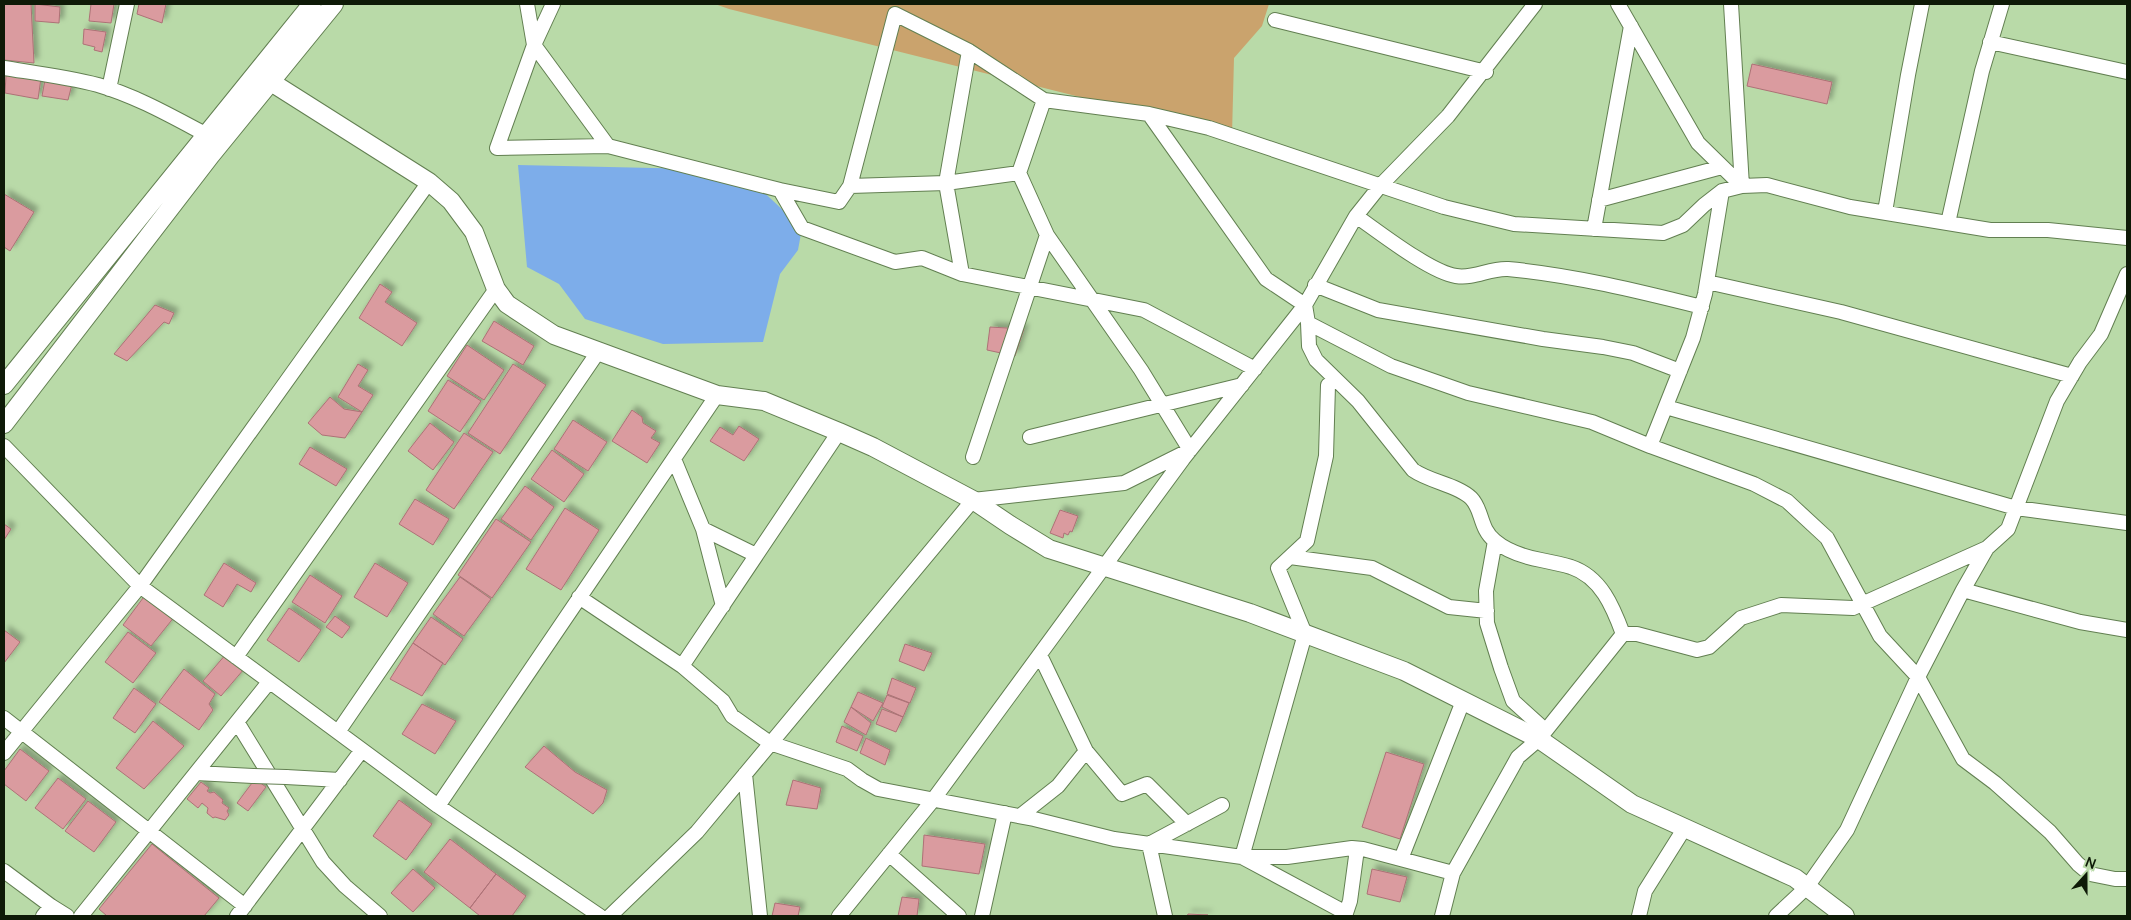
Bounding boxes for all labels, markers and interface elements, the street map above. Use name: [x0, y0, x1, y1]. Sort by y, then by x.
north arrow: [2061, 850, 2111, 900]
text: N: [2083, 852, 2099, 873]

